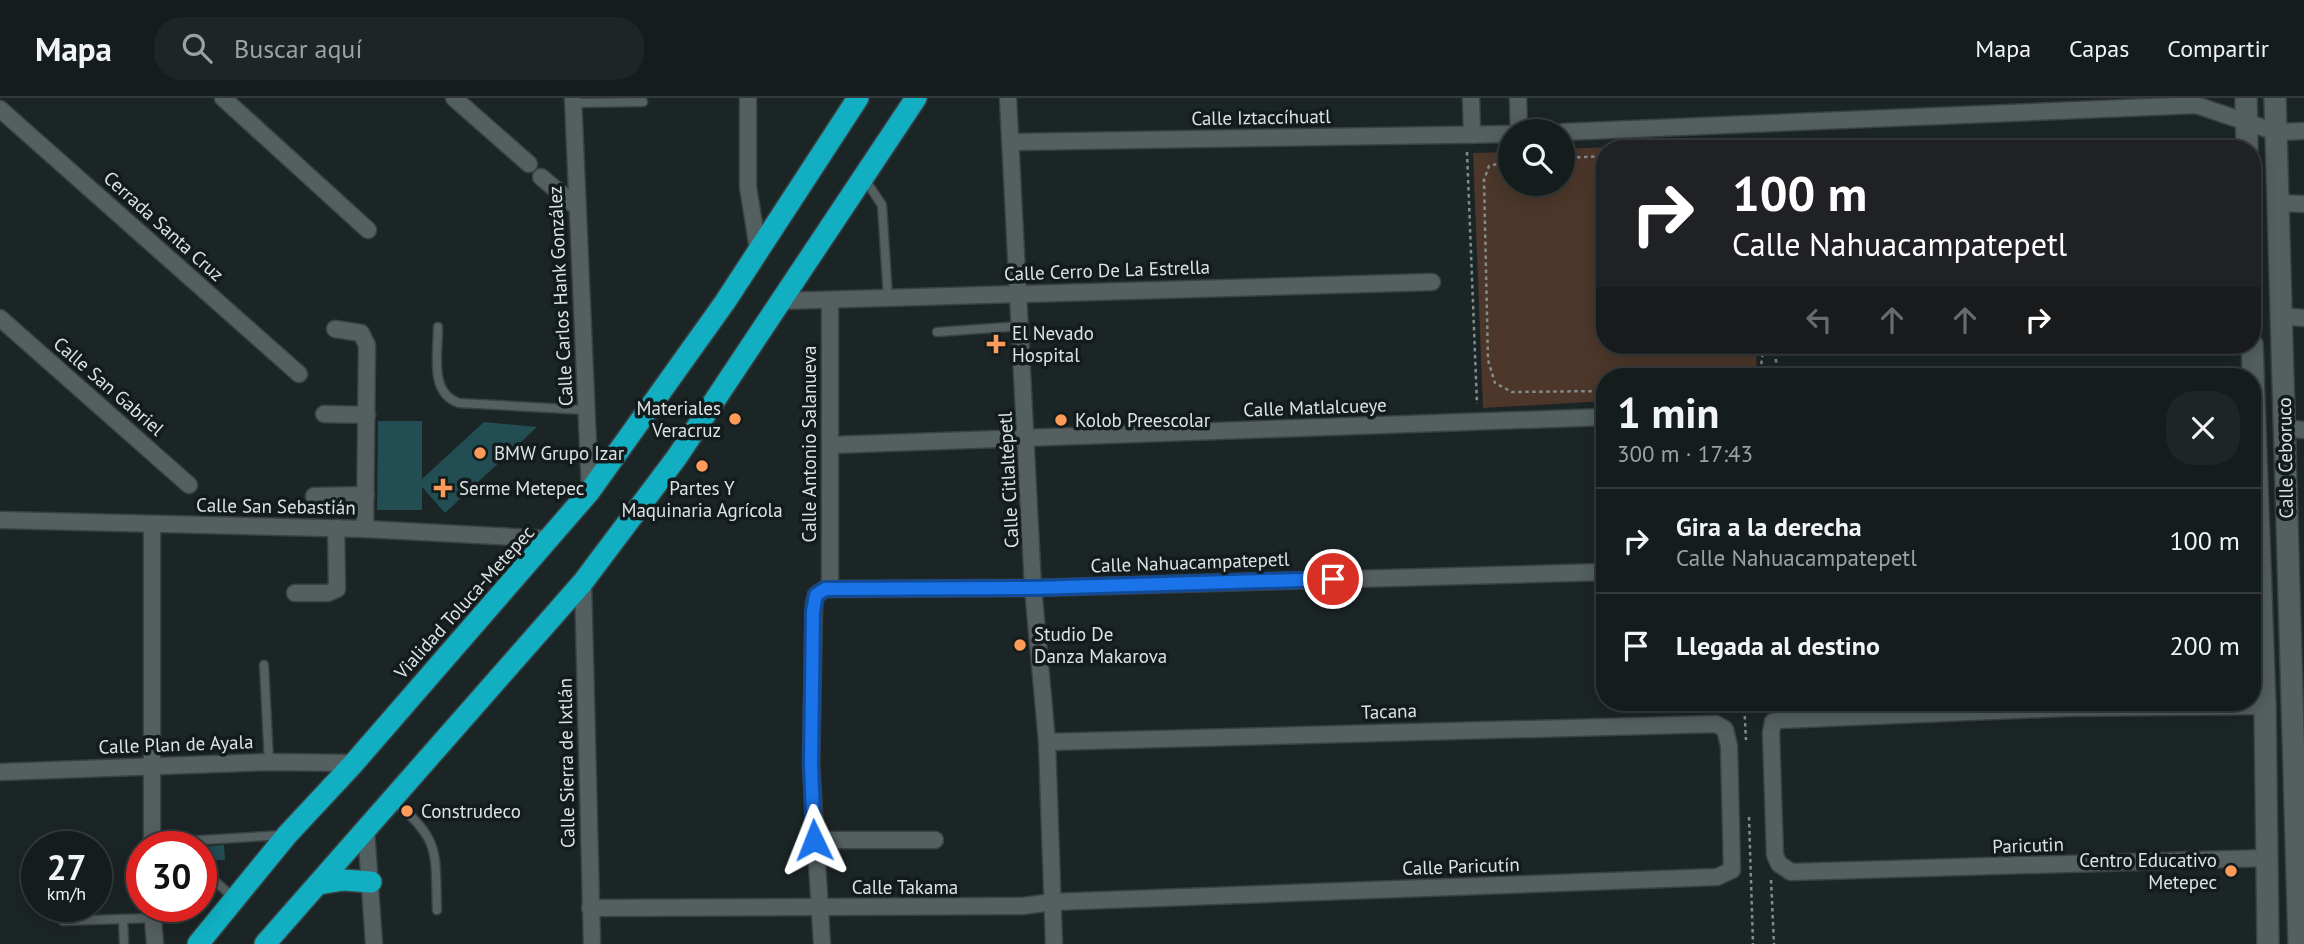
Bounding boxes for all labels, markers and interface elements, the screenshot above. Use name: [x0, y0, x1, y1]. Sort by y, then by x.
search box: [154, 17, 644, 80]
text: Mapa: [35, 27, 112, 70]
icon: search: [178, 29, 216, 67]
text: Buscar aquí: [234, 32, 362, 65]
text: Mapa: [1975, 33, 2031, 64]
text: Capas: [2069, 33, 2129, 64]
text: Compartir: [2167, 33, 2269, 64]
street label: Calle Iztaccíhuatl: [1191, 104, 1331, 130]
map controls: [1498, 119, 1575, 196]
button: search: [1498, 119, 1575, 196]
text: 100 m: [1732, 161, 1867, 225]
street label: Cerrada Santa Cruz: [99, 166, 229, 286]
icon: right: [1617, 168, 1708, 259]
street label: Calle Carlos Hank González: [542, 185, 578, 407]
text: Calle Nahuacampatepetl: [1732, 223, 2067, 265]
street label: Calle Cerro De La Estrella: [1004, 254, 1210, 286]
icon: left: [1800, 301, 1838, 339]
icon: ahead: [1873, 301, 1911, 339]
icon: ahead: [1946, 301, 1984, 339]
icon: right: [2019, 301, 2057, 339]
place label: El Nevado Hospital: [1012, 321, 1094, 367]
street label: Calle San Gabriel: [49, 331, 170, 441]
marker: El Nevado Hospital: [986, 334, 1006, 354]
street label: Calle Antonio Salanueva: [797, 346, 821, 542]
text: 1 min: [1617, 385, 1719, 440]
button: close: [2166, 391, 2240, 465]
street label: Calle Matlalcueye: [1243, 393, 1387, 421]
place label: Materiales Veracruz: [636, 396, 721, 442]
street label: Calle Ceboruco: [2272, 397, 2298, 519]
place label: Kolob Preescolar: [1075, 408, 1211, 432]
marker: Materiales Veracruz: [727, 411, 743, 427]
street label: Calle Citlaltépetl: [992, 411, 1024, 549]
marker: Kolob Preescolar: [1053, 412, 1069, 428]
text: 300 m · 17:43: [1617, 439, 1753, 468]
place label: BMW Grupo Izar: [494, 441, 625, 465]
marker: BMW Grupo Izar: [472, 445, 488, 461]
marker: Partes Y Maquinaria Agrícola: [694, 458, 710, 474]
place label: Serme Metepec: [459, 476, 584, 500]
place label: Partes Y Maquinaria Agrícola: [621, 476, 783, 522]
marker: Serme Metepec: [433, 478, 453, 498]
street label: Calle San Sebastián: [196, 493, 356, 519]
text: Gira a la derecha: [1676, 510, 1862, 543]
street label: Vialidad Toluca-Metepec: [388, 520, 539, 684]
icon: right: [1617, 522, 1655, 560]
text: 100 m: [2169, 524, 2240, 557]
text: Calle Nahuacampatepetl: [1676, 543, 1917, 572]
street label: Calle Nahuacampatepetl: [1090, 547, 1290, 577]
pin: [1303, 549, 1363, 609]
icon: arrive: [1314, 560, 1352, 598]
place label: Studio De Danza Makarova: [1034, 622, 1167, 668]
icon: arrive: [1617, 627, 1655, 665]
text: Llegada al destino: [1676, 629, 1880, 662]
text: 200 m: [2169, 629, 2240, 662]
marker: Studio De Danza Makarova: [1012, 637, 1028, 653]
street label: Calle Sierra de Ixtlán: [553, 678, 579, 848]
street label: Tacana: [1361, 698, 1417, 724]
street label: Calle Plan de Ayala: [98, 729, 254, 759]
place label: Construdeco: [421, 799, 521, 823]
marker: Construdeco: [399, 803, 415, 819]
position arrow: [777, 803, 851, 877]
speed limit sign: 30: [126, 831, 217, 922]
street label: Paricutin: [1992, 832, 2064, 858]
text: 27: [47, 844, 86, 890]
place label: Centro Educativo Metepec: [2079, 848, 2217, 894]
street label: Calle Paricutín: [1402, 852, 1520, 880]
marker: Centro Educativo Metepec: [2223, 863, 2239, 879]
street label: Calle Takama: [852, 875, 958, 899]
text: km/h: [47, 882, 86, 905]

